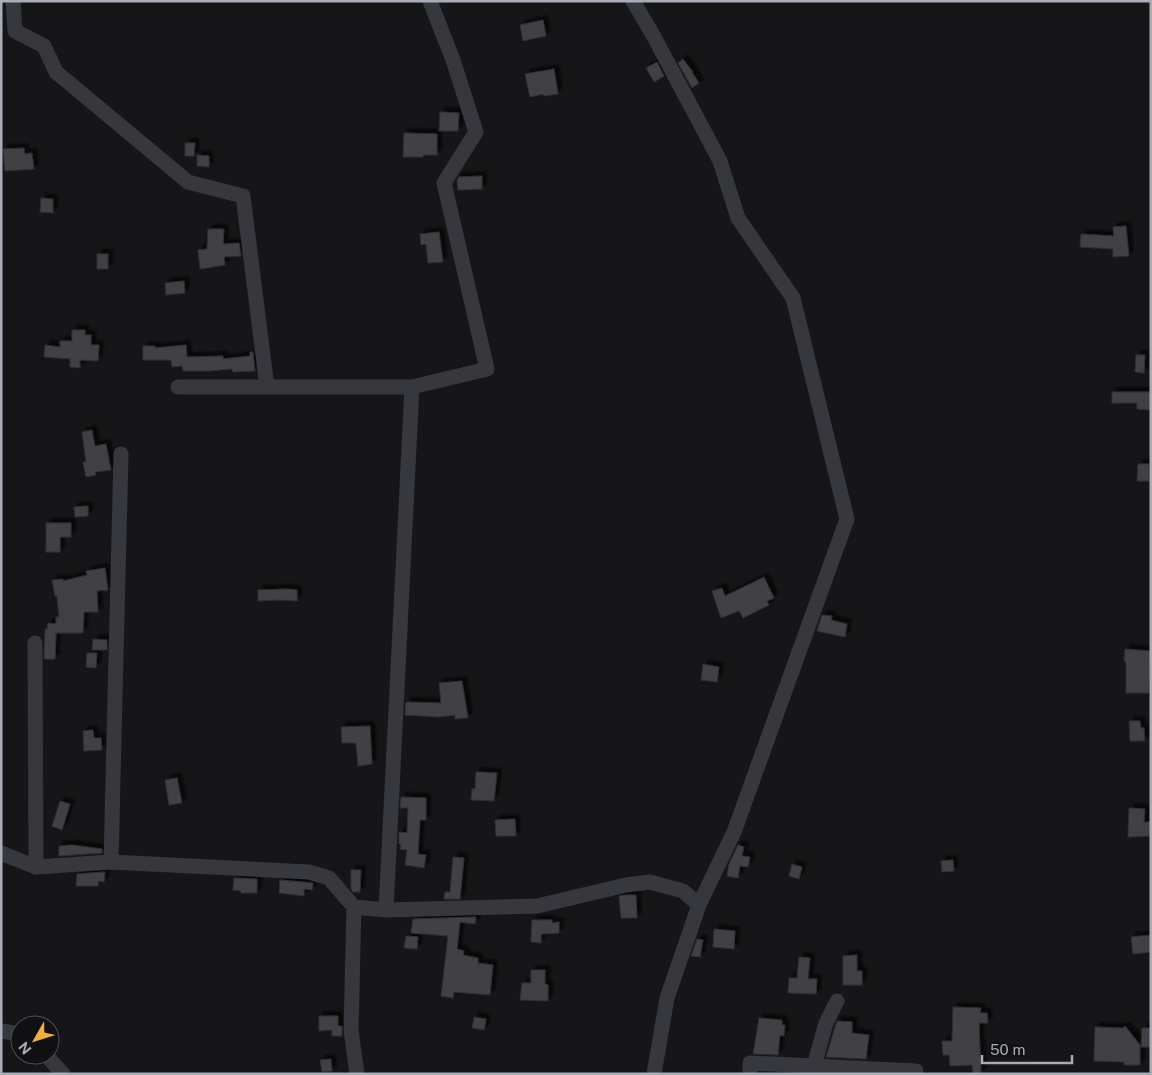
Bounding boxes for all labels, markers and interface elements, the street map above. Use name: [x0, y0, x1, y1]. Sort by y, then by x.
north arrow: [10, 1015, 60, 1065]
scale bar: [982, 1032, 1072, 1064]
text: N: [15, 1039, 35, 1057]
text: 50 m: [990, 1041, 1025, 1058]

